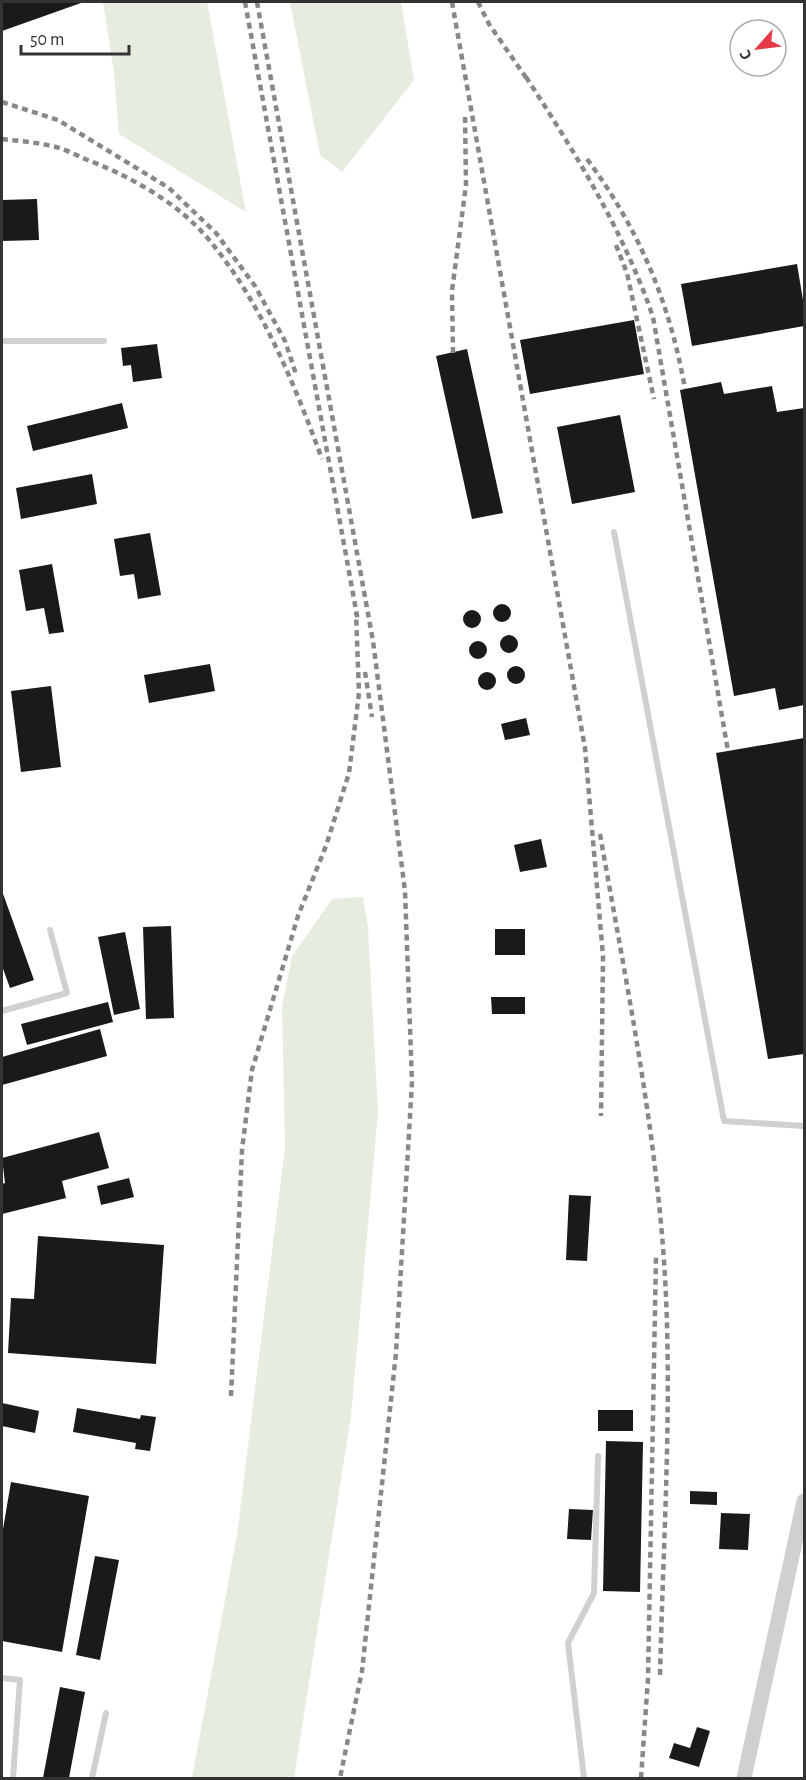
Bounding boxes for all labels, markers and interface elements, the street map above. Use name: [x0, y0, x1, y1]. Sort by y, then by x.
scale bar: [21, 18, 129, 56]
north arrow: [728, 18, 788, 78]
text: 50 m: [30, 31, 64, 49]
text: С: [736, 47, 755, 62]

